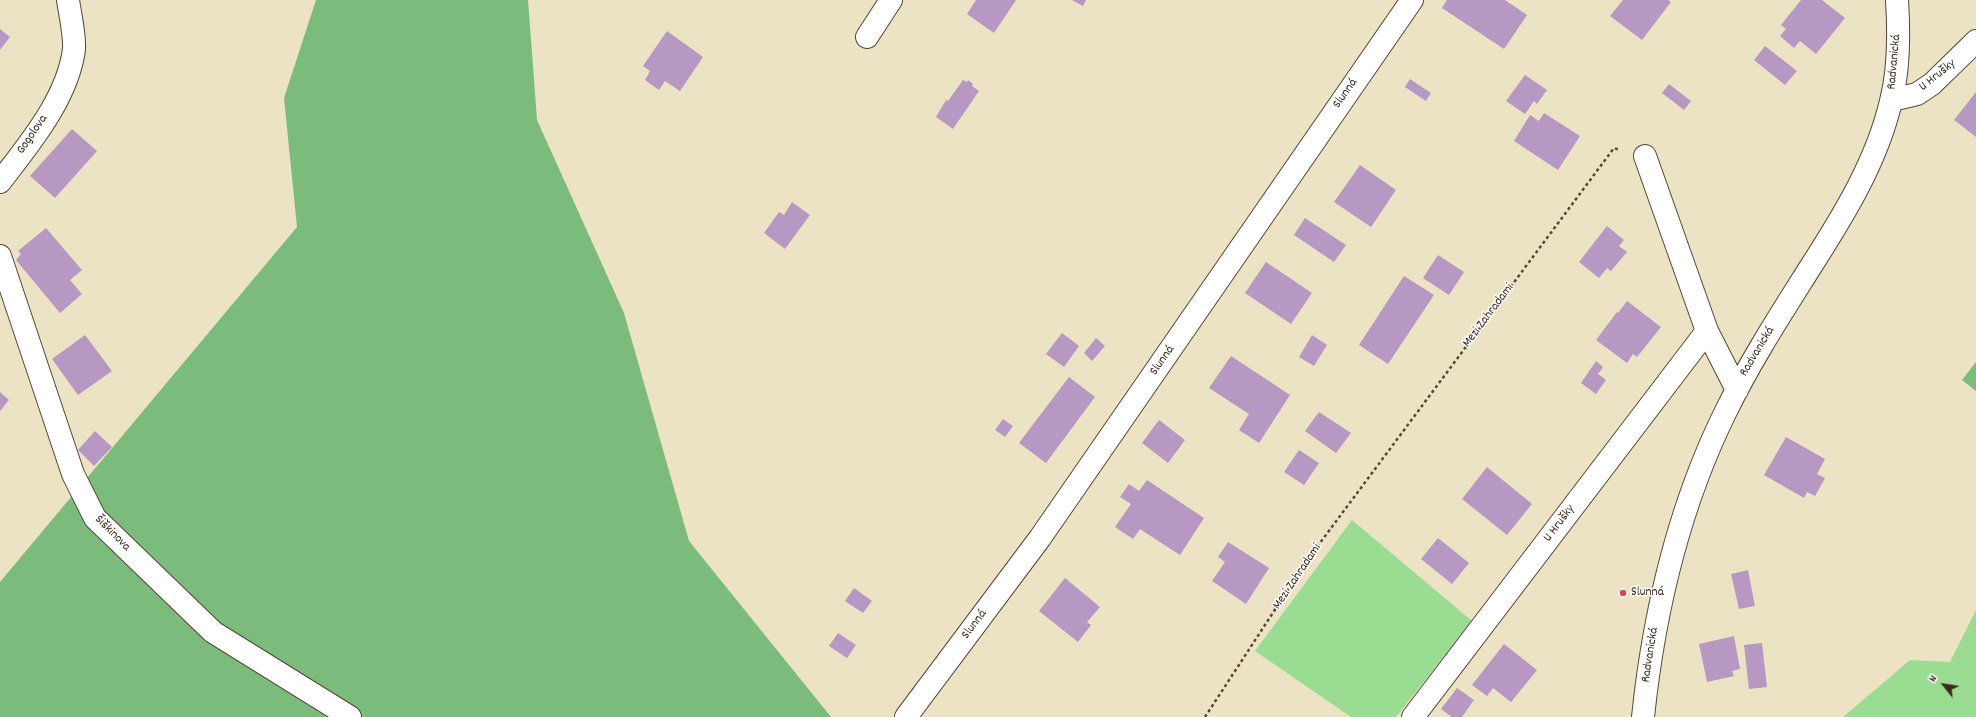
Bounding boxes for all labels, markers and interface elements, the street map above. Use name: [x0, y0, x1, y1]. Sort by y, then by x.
street label: Radvanická: [1885, 34, 1905, 90]
street label: U Hrušky: [1917, 57, 1959, 95]
street label: Slunná: [1330, 76, 1362, 112]
street label: Gogolova: [14, 112, 52, 158]
street label: Mezi Zahradami: [1460, 281, 1518, 351]
street label: Radvanická: [1737, 324, 1779, 380]
street label: Slunná: [1147, 343, 1179, 379]
street label: U Hrušky: [1541, 502, 1579, 546]
street label: Šiškinova: [91, 513, 133, 555]
street label: Mezi Zahradami: [1270, 541, 1326, 613]
place label: Slunná: [1631, 585, 1664, 601]
marker: Slunná: [1618, 588, 1628, 598]
street label: Slunná: [959, 607, 991, 643]
street label: Radvanická: [1639, 626, 1663, 684]
north arrow: [1924, 665, 1964, 705]
text: N: [1925, 673, 1942, 685]

